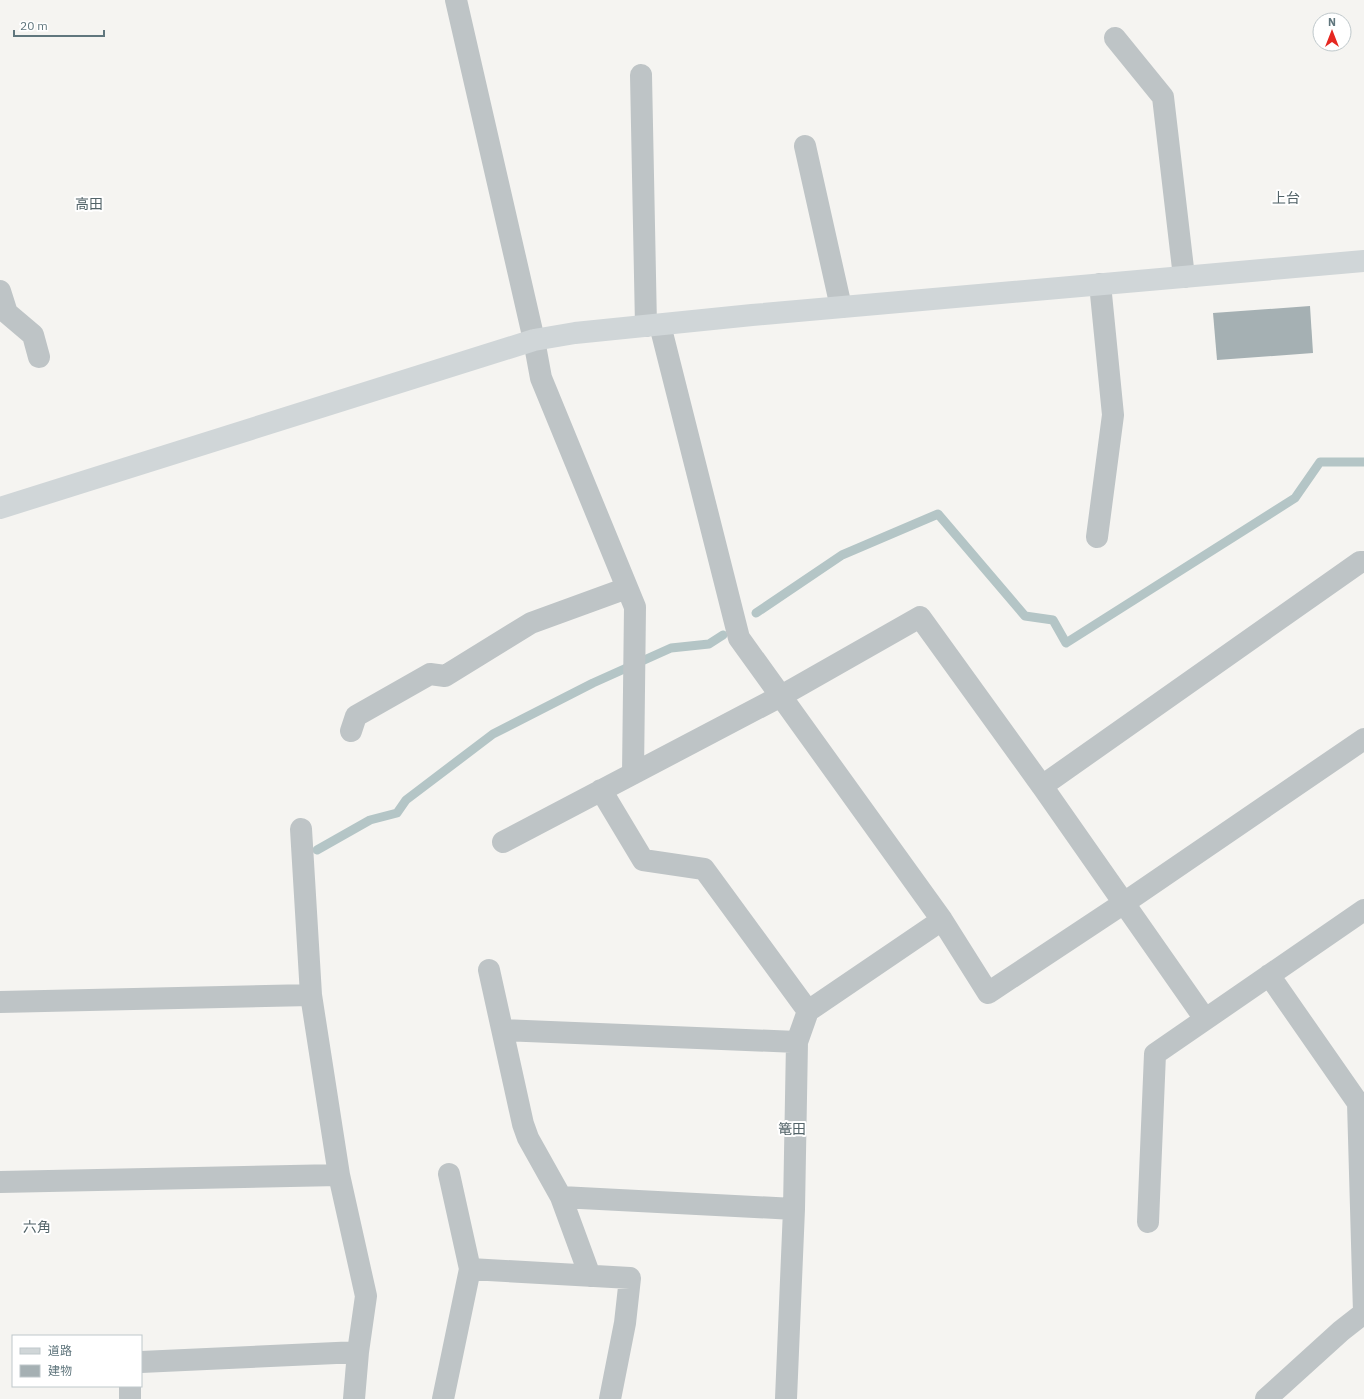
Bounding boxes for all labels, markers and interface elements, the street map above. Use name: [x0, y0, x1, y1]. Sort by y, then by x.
scale bar: [14, 12, 104, 38]
north arrow: [1312, 12, 1352, 52]
text: N: [1328, 15, 1336, 29]
text: 20 m: [20, 18, 48, 33]
district label: 上台: [1272, 189, 1300, 207]
district label: 高田: [75, 195, 103, 213]
district label: 篭田: [778, 1120, 806, 1138]
district label: 六角: [23, 1218, 51, 1236]
legend: [12, 1335, 142, 1387]
text: 道路: [48, 1343, 72, 1358]
text: 建物: [48, 1363, 72, 1378]

